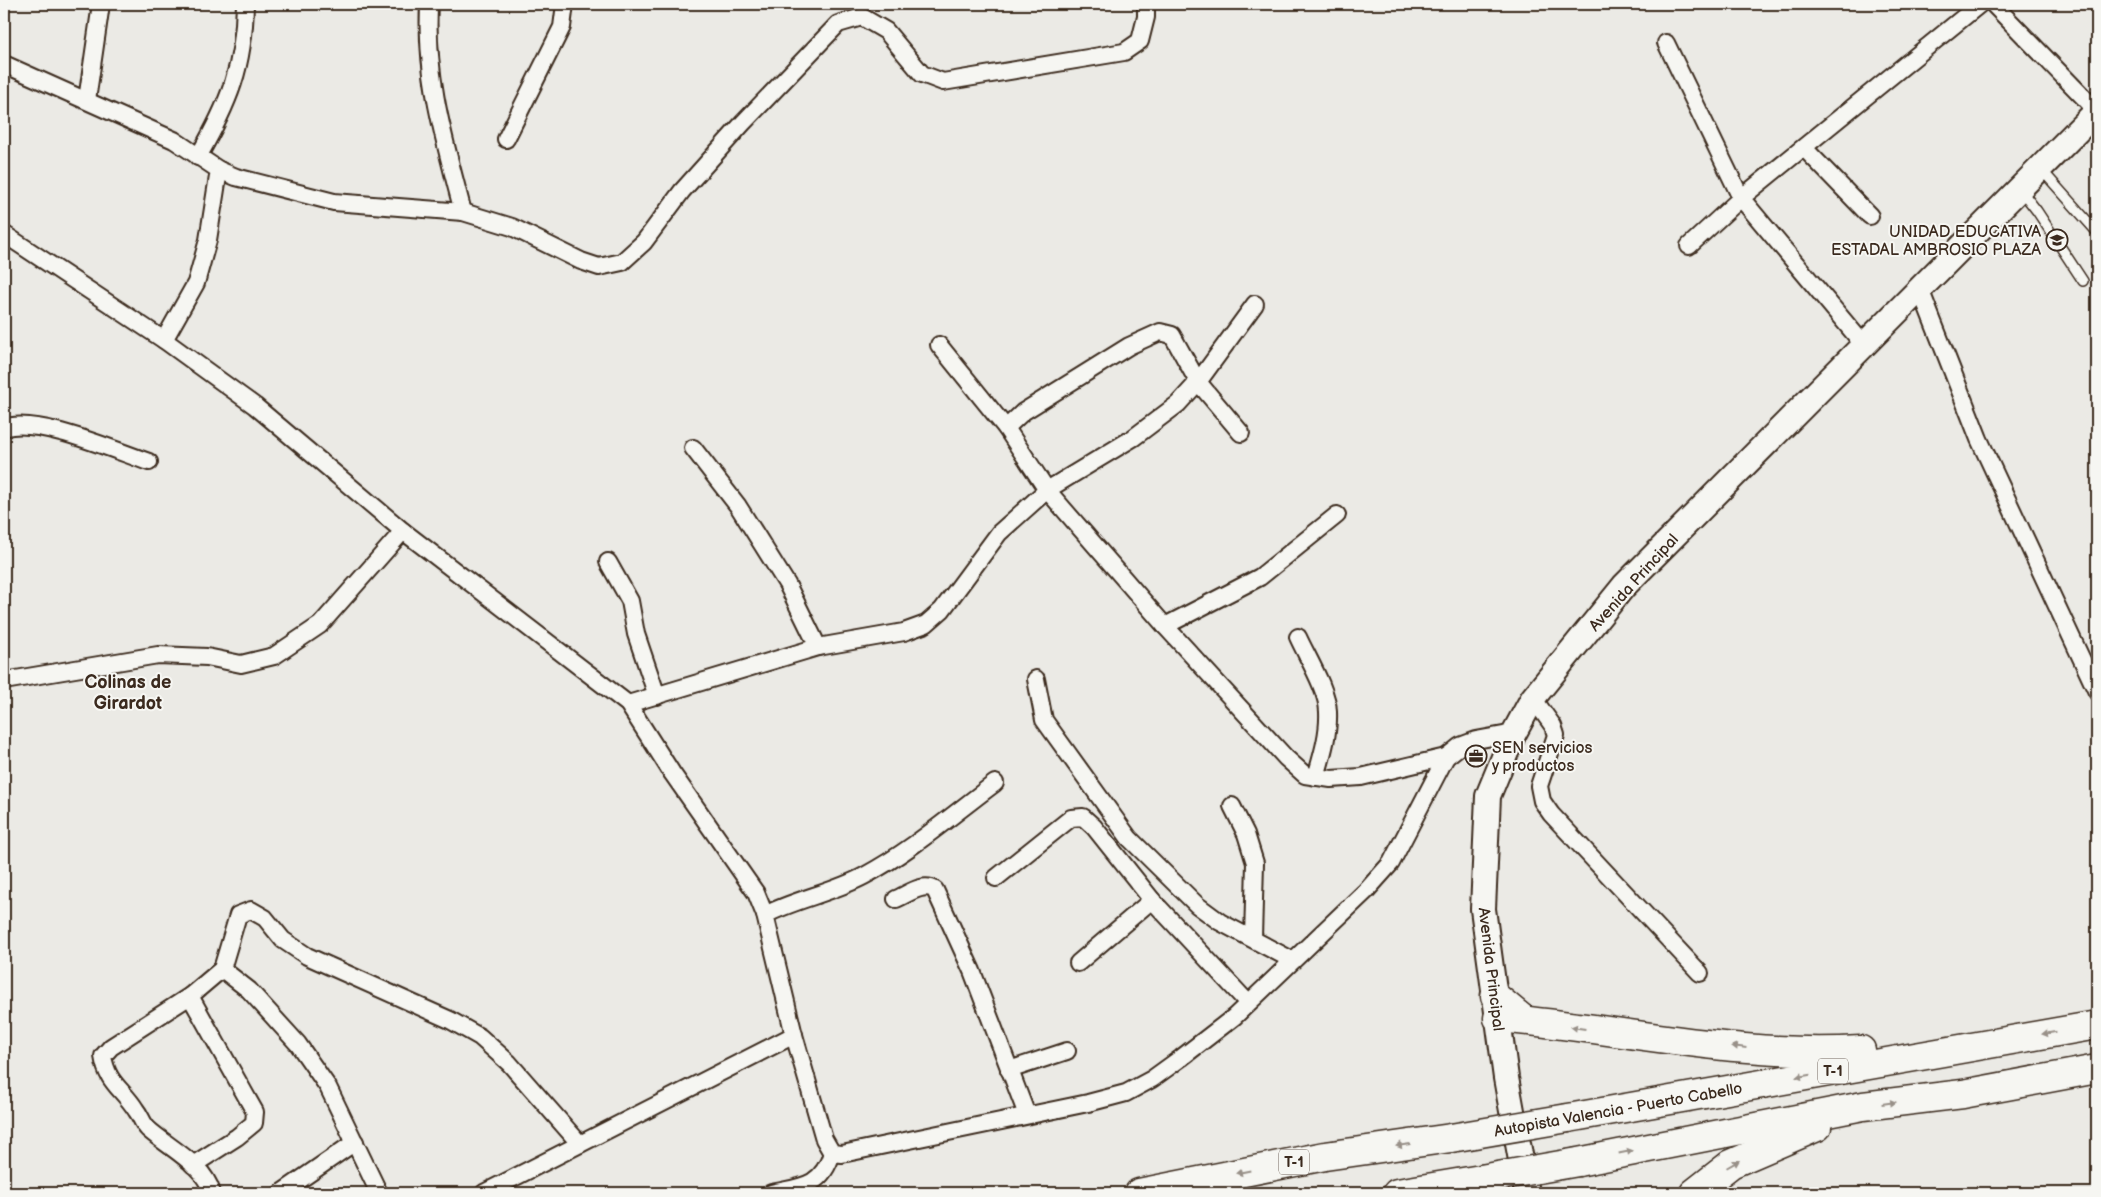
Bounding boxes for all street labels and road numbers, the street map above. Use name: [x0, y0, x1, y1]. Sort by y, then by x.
street label: Avenida Principal: [1585, 530, 1683, 636]
street label: Avenida Principal: [1473, 906, 1508, 1032]
road number: T-1: [1818, 1058, 1848, 1084]
street label: Autopista Valencia - Puerto Cabello: [1493, 1079, 1744, 1142]
road number: T-1: [1279, 1150, 1309, 1174]

